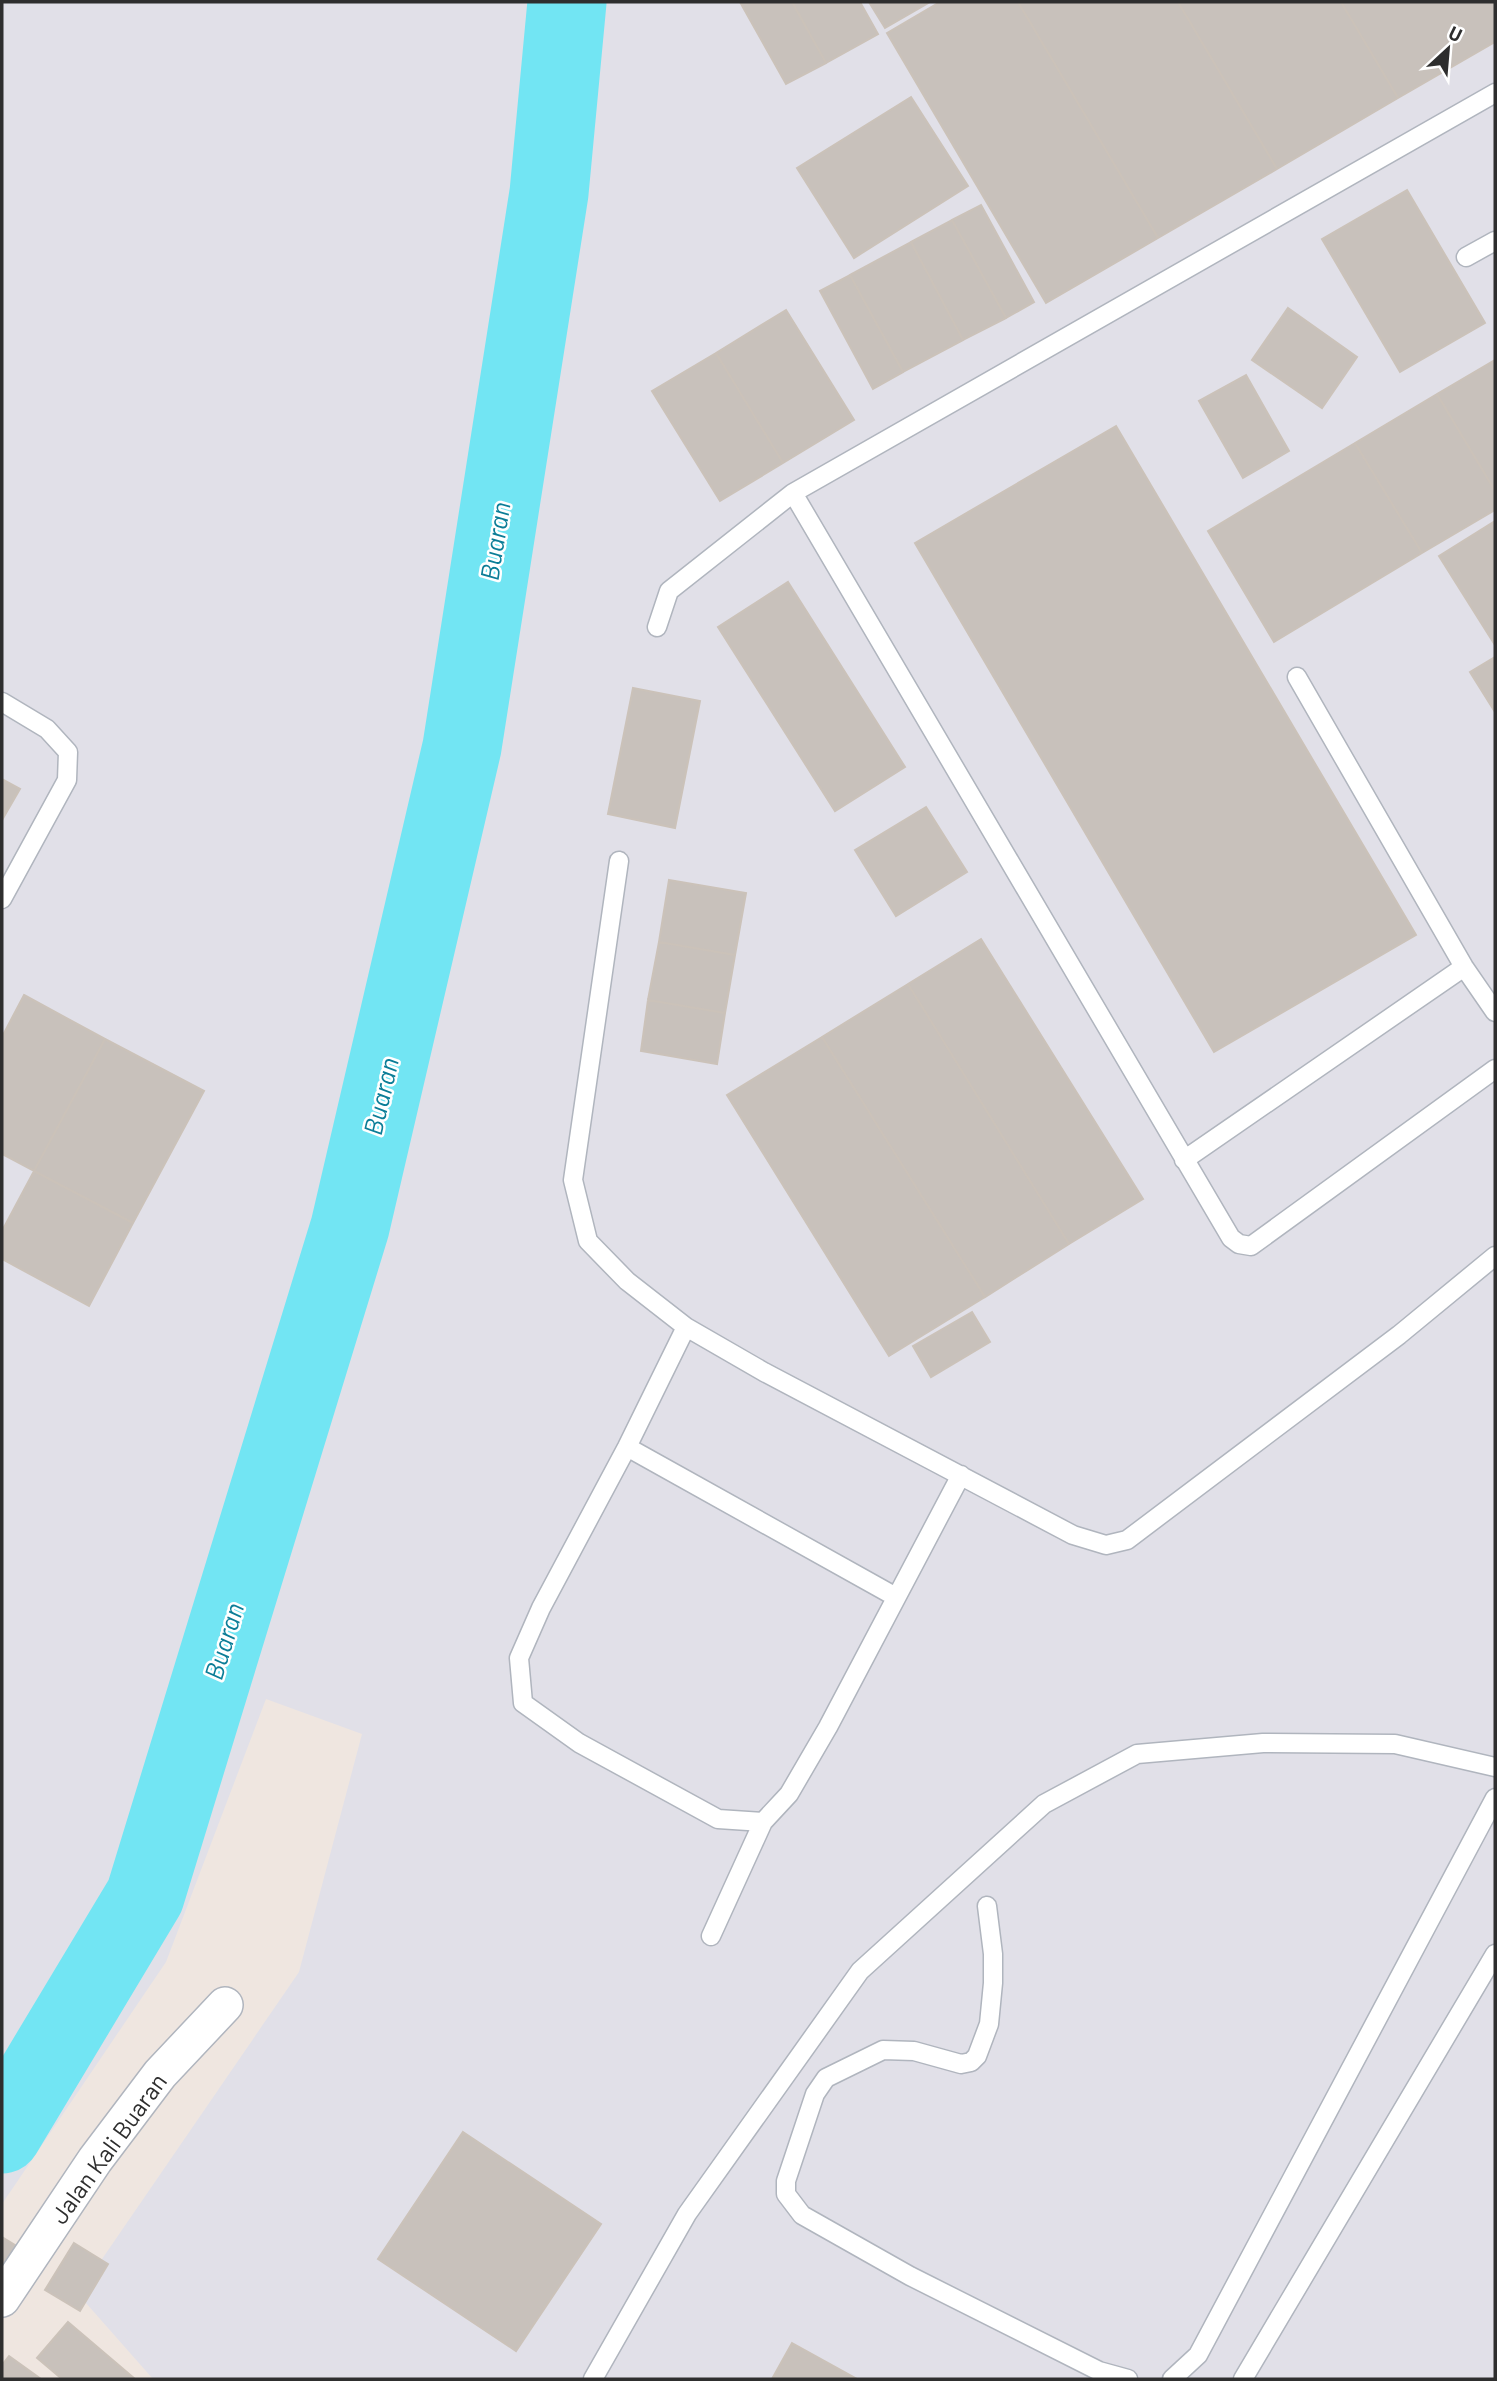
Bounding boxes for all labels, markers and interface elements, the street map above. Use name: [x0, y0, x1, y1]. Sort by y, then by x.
north arrow: [1413, 14, 1483, 84]
text: U: [1445, 20, 1466, 46]
water label: Buaran: [473, 500, 515, 582]
water label: Buaran: [356, 1054, 404, 1138]
water label: Buaran: [197, 1599, 249, 1683]
street label: Jalan Kali Buaran: [44, 2067, 172, 2229]

